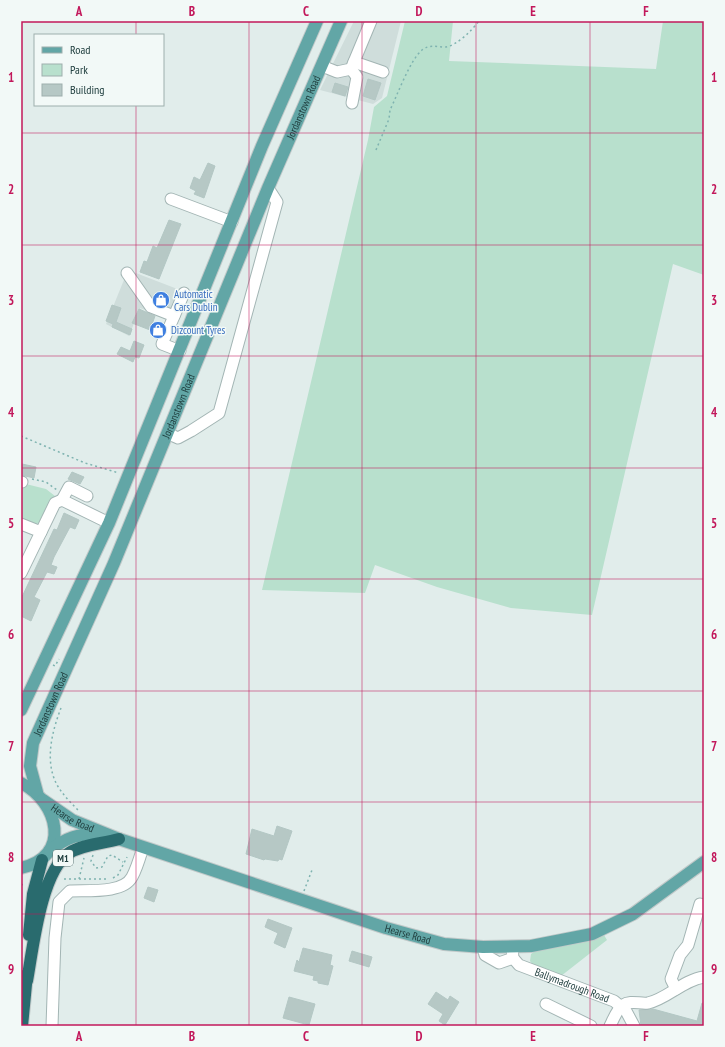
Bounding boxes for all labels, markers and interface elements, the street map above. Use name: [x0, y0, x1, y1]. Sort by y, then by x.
text: A: [75, 3, 83, 20]
text: B: [189, 3, 195, 20]
text: C: [303, 3, 309, 20]
text: D: [416, 3, 423, 20]
text: E: [530, 3, 536, 20]
text: F: [643, 3, 649, 20]
legend: [34, 34, 164, 106]
text: Road: [70, 42, 90, 57]
text: Park: [70, 62, 88, 77]
text: 1: [8, 69, 14, 86]
text: 1: [711, 69, 717, 86]
street label: Jordanstown Road: [283, 73, 323, 142]
text: Building: [70, 82, 105, 97]
text: 2: [8, 181, 14, 198]
text: 2: [711, 181, 717, 198]
place label: Automatic Cars Dublin: [174, 287, 218, 314]
shop icon: Automatic Cars Dublin: [151, 290, 171, 310]
text: 3: [8, 292, 14, 309]
text: 3: [711, 292, 717, 309]
shop icon: Dizcount Tyres: [148, 320, 168, 340]
place label: Dizcount Tyres: [171, 323, 226, 337]
street label: Jordanstown Road: [159, 372, 198, 441]
text: 4: [8, 404, 15, 421]
text: 4: [711, 404, 718, 421]
text: 5: [8, 515, 14, 532]
text: 5: [711, 515, 717, 532]
text: 6: [8, 626, 14, 643]
text: 6: [711, 626, 717, 643]
street label: Jordanstown Road: [30, 670, 71, 739]
text: 7: [8, 738, 14, 755]
text: 7: [711, 738, 717, 755]
street label: Hearse Road: [48, 801, 97, 835]
text: 8: [8, 849, 14, 866]
text: 8: [711, 849, 717, 866]
road number: M1: [53, 850, 73, 866]
street label: Hearse Road: [383, 921, 433, 947]
text: 9: [8, 961, 14, 978]
text: 9: [711, 961, 717, 978]
street label: Ballymadrough Road: [533, 965, 611, 1006]
text: A: [75, 1028, 83, 1045]
text: B: [189, 1028, 195, 1045]
text: C: [303, 1028, 309, 1045]
text: D: [416, 1028, 423, 1045]
text: E: [530, 1028, 536, 1045]
text: F: [643, 1028, 649, 1045]

